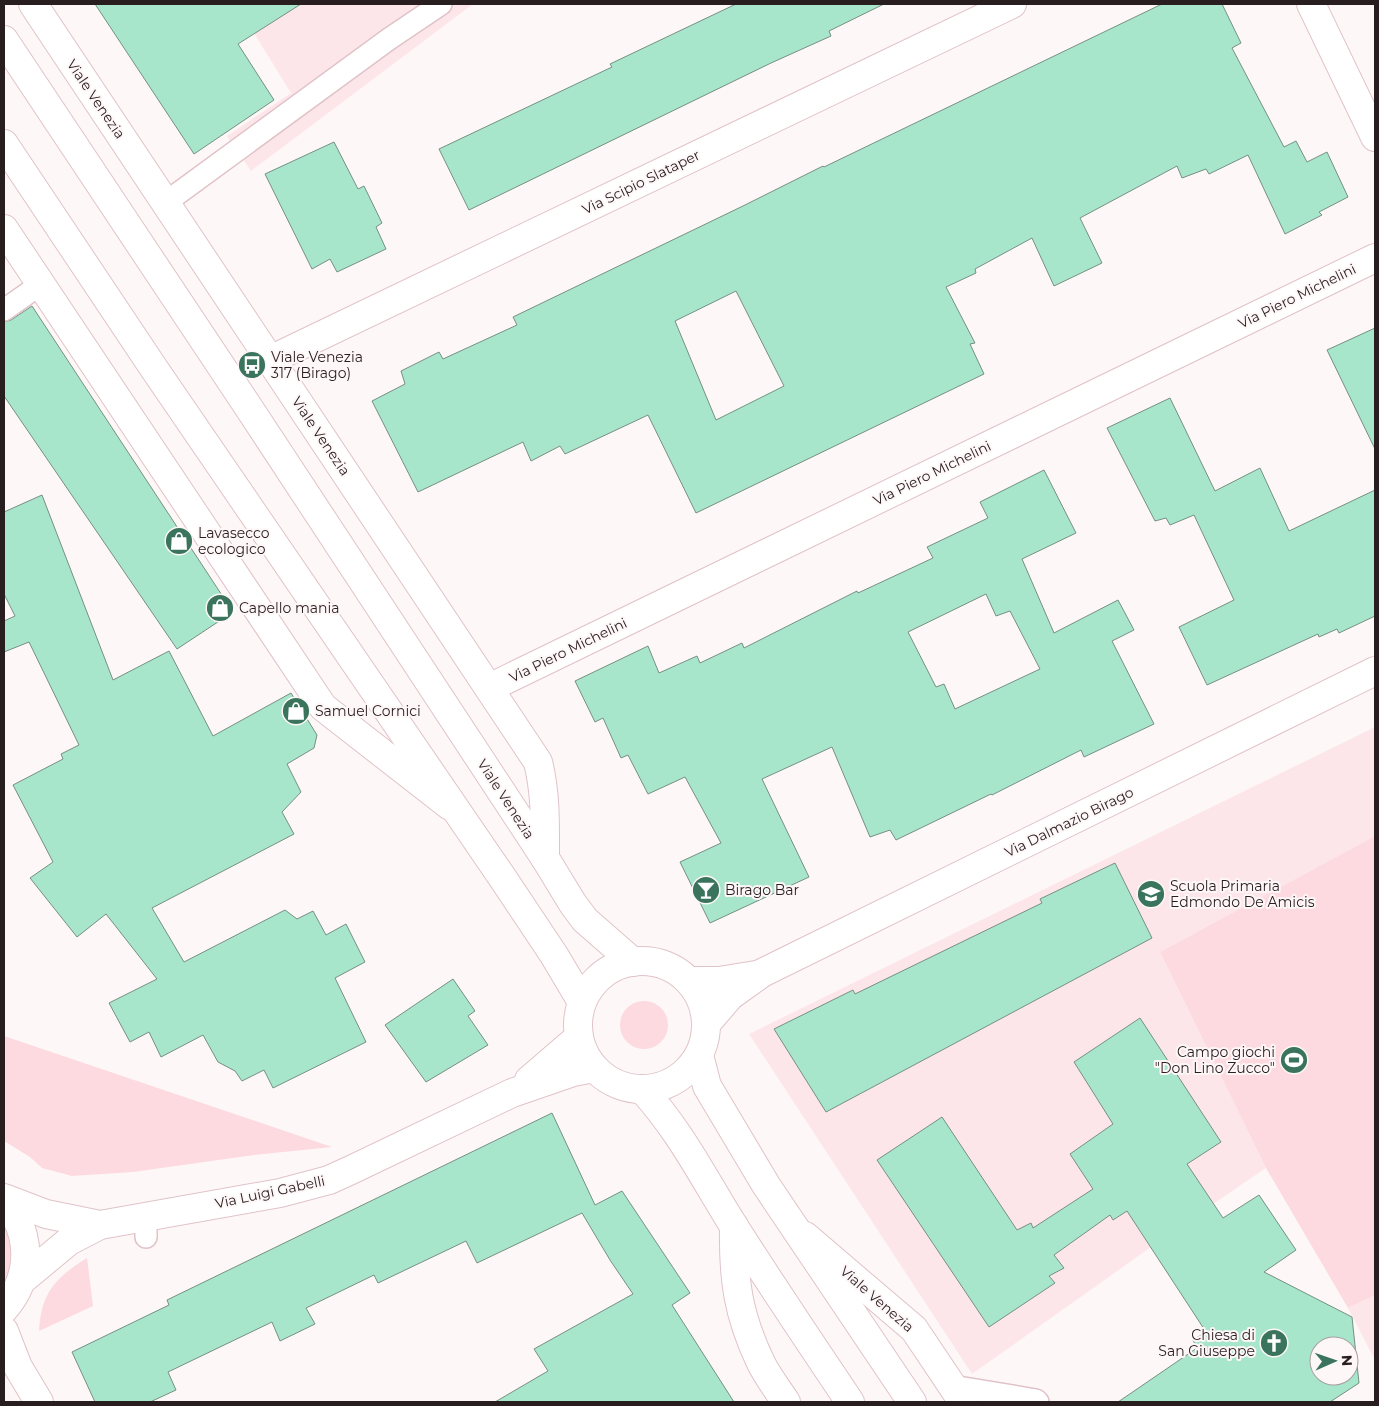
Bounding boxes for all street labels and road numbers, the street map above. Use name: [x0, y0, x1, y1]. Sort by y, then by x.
street label: Viale Venezia: [63, 56, 129, 142]
street label: Via Scipio Slataper: [579, 145, 703, 218]
street label: Via Piero Michelini: [1235, 260, 1359, 332]
street label: Viale Venezia: [288, 393, 354, 479]
street label: Via Piero Michelini: [870, 437, 994, 509]
street label: Via Piero Michelini: [506, 614, 630, 686]
street label: Viale Venezia: [473, 756, 539, 842]
street label: Via Dalmazio Birago: [1002, 783, 1137, 861]
street label: Via Luigi Gabelli: [213, 1172, 327, 1212]
street label: Viale Venezia: [836, 1262, 918, 1336]

